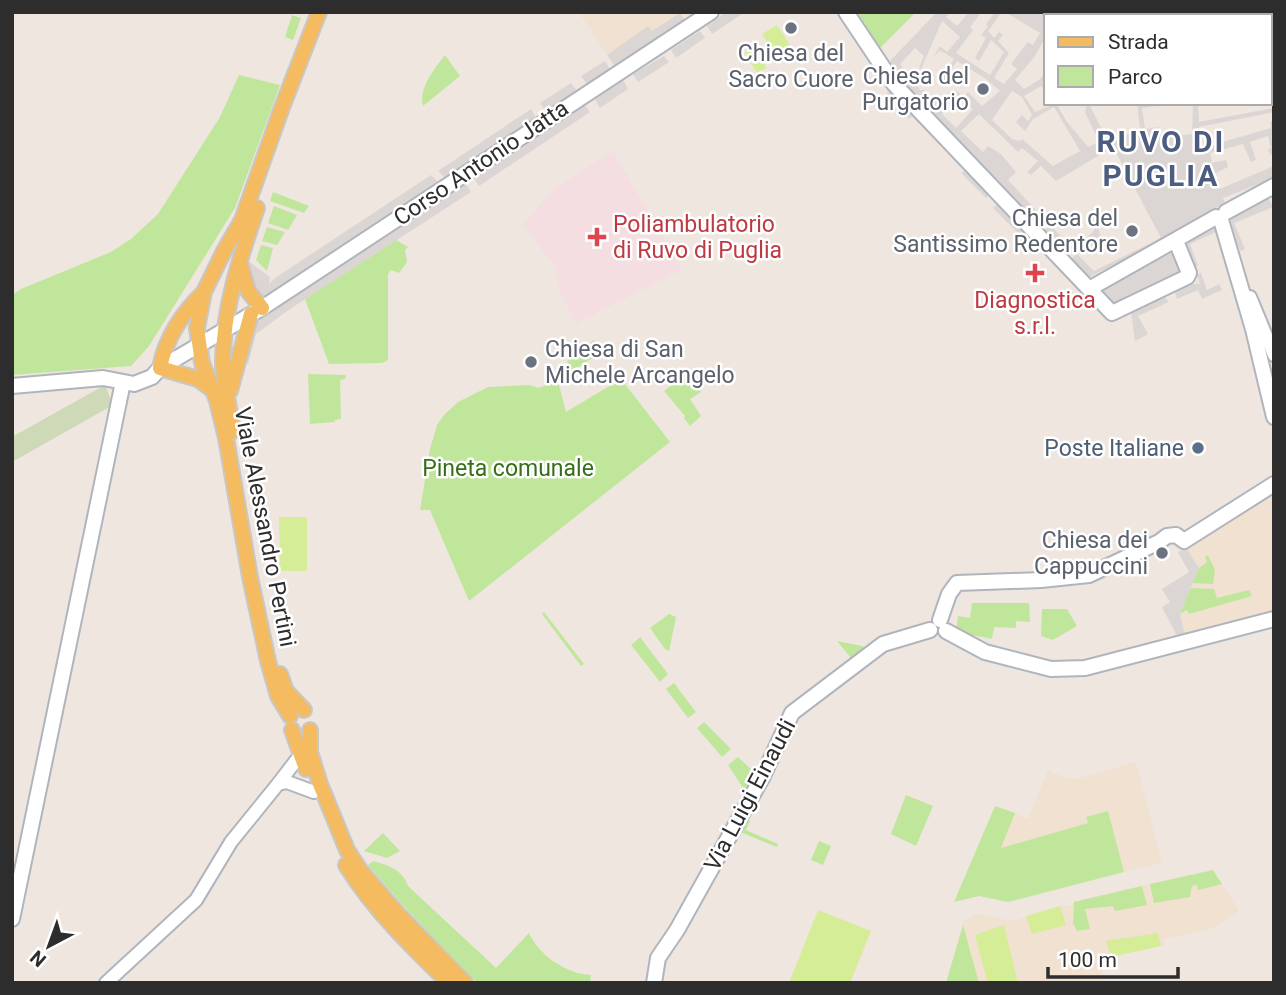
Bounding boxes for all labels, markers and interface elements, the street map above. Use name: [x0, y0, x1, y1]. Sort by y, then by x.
legend: [1044, 14, 1272, 105]
marker: Chiesa del Sacro Cuore: [783, 20, 799, 36]
text: Strada: [1108, 30, 1169, 54]
place label: Chiesa del Sacro Cuore: [728, 40, 854, 93]
place label: Chiesa del Purgatorio: [862, 63, 969, 116]
text: Parco: [1108, 65, 1162, 89]
marker: Chiesa del Purgatorio: [975, 81, 991, 97]
street label: Corso Antonio Jatta: [389, 95, 573, 231]
district label: RUVO DI PUGLIA: [1097, 124, 1225, 193]
place label: Chiesa del Santissimo Redentore: [893, 205, 1118, 258]
place label: Poliambulatorio di Ruvo di Puglia: [613, 211, 782, 264]
marker: Chiesa del Santissimo Redentore: [1124, 223, 1140, 239]
marker: Poliambulatorio di Ruvo di Puglia: [587, 227, 607, 247]
marker: Diagnostica s.r.l.: [1025, 263, 1045, 283]
place label: Diagnostica s.r.l.: [974, 287, 1096, 340]
place label: Chiesa di San Michele Arcangelo: [545, 336, 735, 389]
marker: Chiesa di San Michele Arcangelo: [523, 354, 539, 370]
street label: Viale Alessandro Pertini: [228, 405, 302, 649]
place label: Poste Italiane: [1044, 435, 1184, 462]
marker: Poste Italiane: [1190, 440, 1206, 456]
park label: Pineta comunale: [422, 455, 594, 482]
place label: Chiesa dei Cappuccini: [1034, 527, 1148, 580]
marker: Chiesa dei Cappuccini: [1154, 545, 1170, 561]
street label: Via Luigi Einaudi: [699, 715, 801, 875]
north arrow: [14, 911, 84, 981]
scale bar: [1048, 936, 1178, 980]
text: N: [26, 945, 51, 972]
text: 100 m: [1058, 948, 1117, 972]

